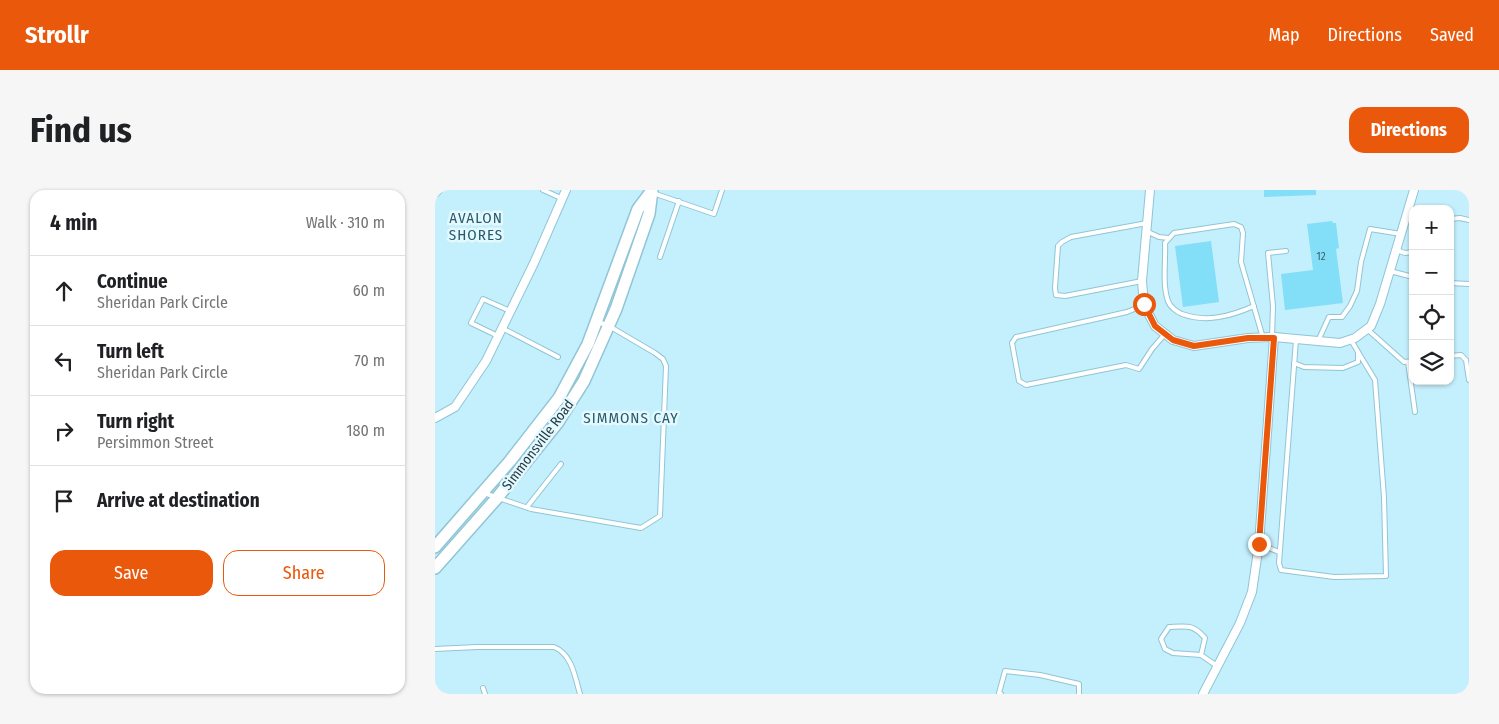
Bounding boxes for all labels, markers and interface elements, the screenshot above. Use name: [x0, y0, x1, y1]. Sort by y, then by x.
text: Strollr: [25, 21, 89, 49]
text: Map: [1268, 24, 1300, 46]
text: Directions: [1328, 24, 1402, 46]
text: Saved: [1430, 24, 1474, 46]
button: Directions: [1349, 107, 1469, 153]
text: Find us: [30, 109, 132, 151]
map controls: [1409, 205, 1454, 385]
button: +: [1409, 205, 1454, 250]
district label: AVALON SHORES: [449, 209, 503, 244]
text: 4 min: [50, 210, 98, 236]
text: Walk · 310 m: [306, 213, 385, 232]
house number: 12: [1316, 250, 1326, 263]
button: −: [1409, 250, 1454, 295]
text: Continue: [97, 270, 168, 293]
icon: ahead: [50, 277, 78, 305]
text: 60 m: [353, 281, 385, 300]
text: Sheridan Park Circle: [97, 293, 228, 312]
route start: [1133, 293, 1156, 316]
button: locate: [1409, 295, 1454, 340]
text: Turn left: [97, 340, 164, 363]
button: layers: [1409, 340, 1454, 385]
icon: left: [50, 347, 78, 375]
text: 70 m: [354, 351, 385, 370]
text: Sheridan Park Circle: [97, 363, 228, 382]
street label: Simmonsville Road: [498, 396, 578, 494]
district label: SIMMONS CAY: [583, 409, 679, 427]
text: Turn right: [97, 410, 174, 433]
icon: right: [50, 417, 78, 445]
text: 180 m: [346, 421, 385, 440]
text: Persimmon Street: [97, 433, 214, 452]
icon: arrive: [50, 487, 78, 515]
text: Arrive at destination: [97, 489, 260, 512]
route end: [1248, 533, 1271, 556]
button: Save: [50, 550, 213, 596]
button: Share: [223, 550, 385, 596]

